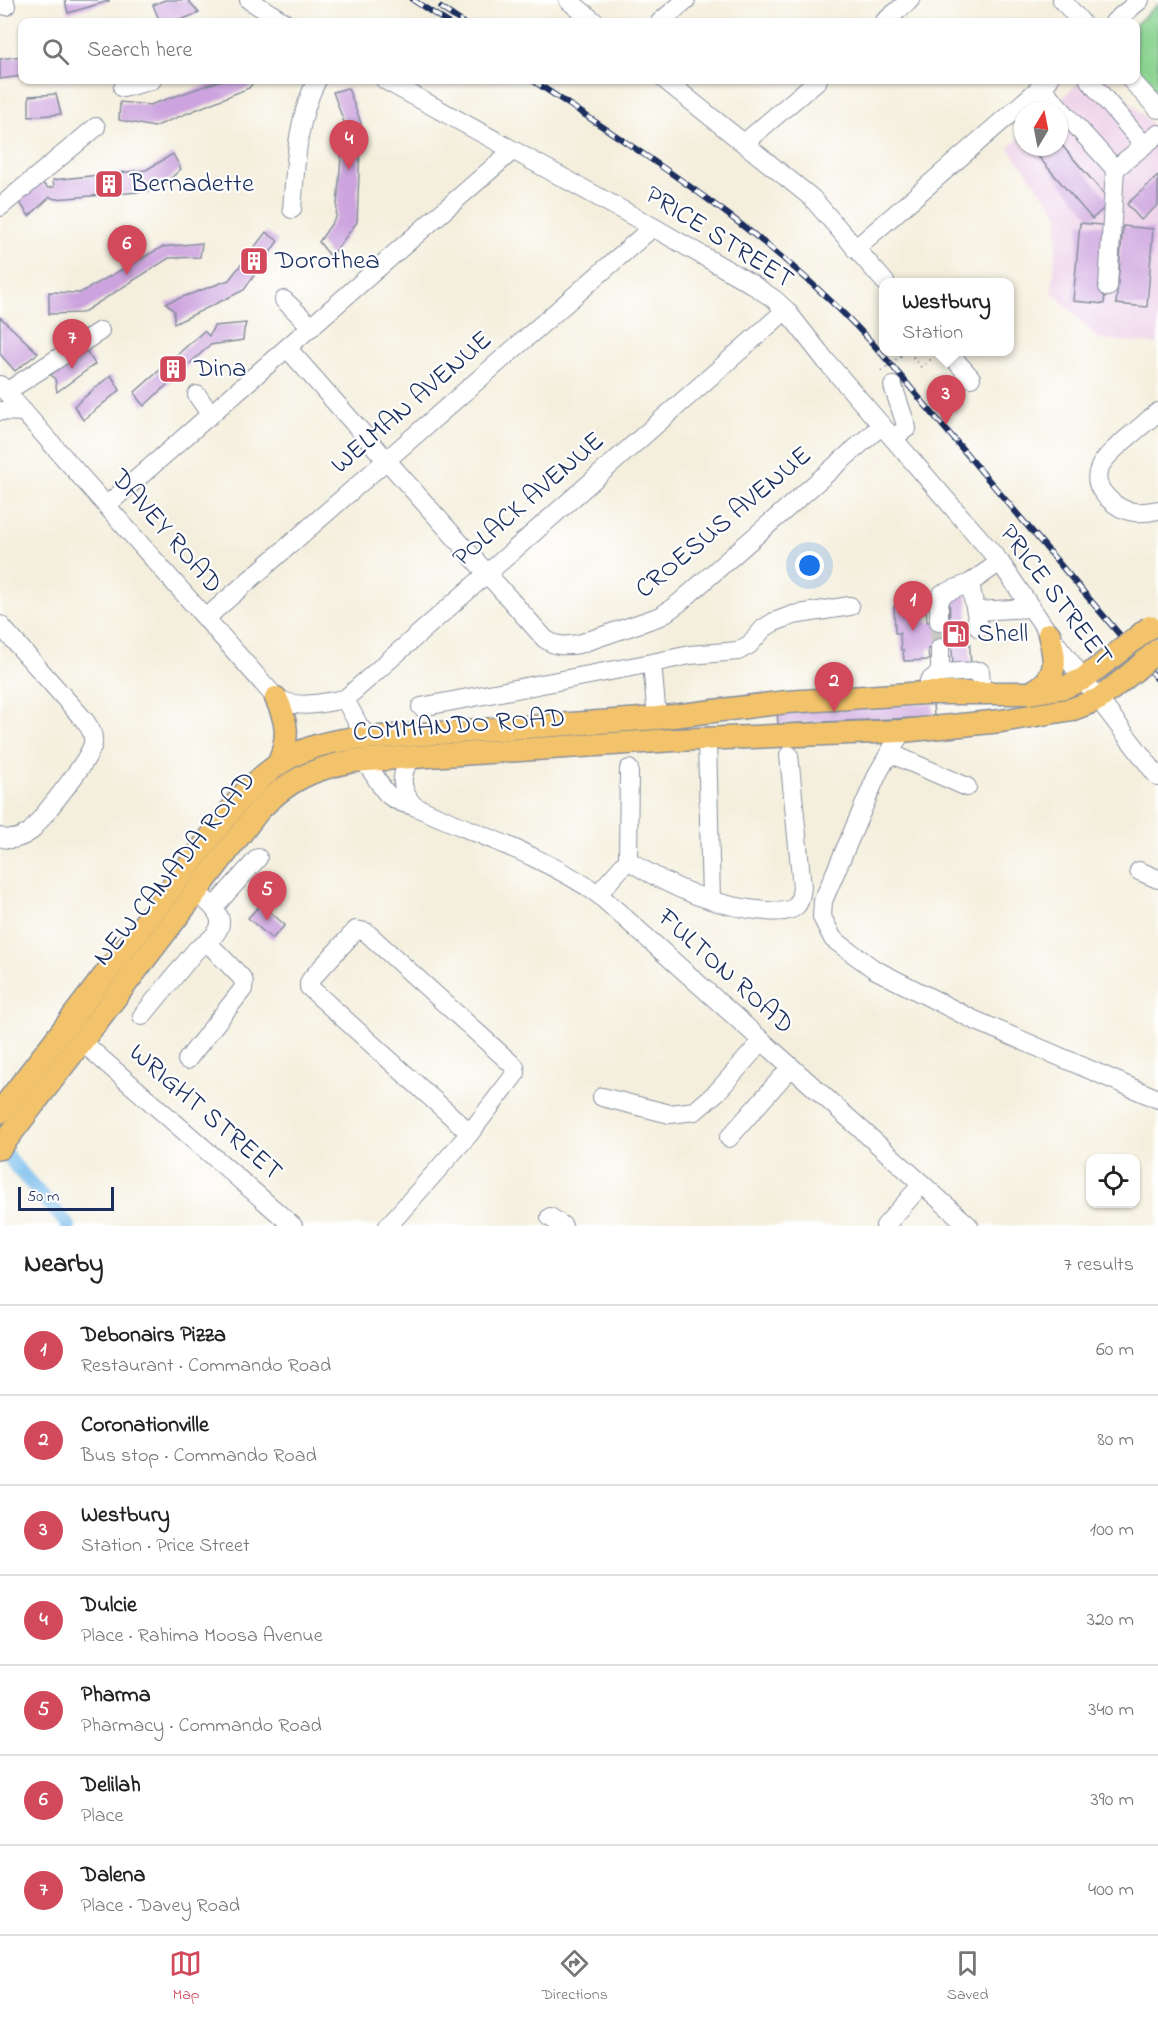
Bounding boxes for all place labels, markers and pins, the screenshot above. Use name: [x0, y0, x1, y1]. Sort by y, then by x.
pin: 4: [330, 120, 368, 170]
place label: Bernadette: [129, 165, 255, 204]
building icon: Bernadette: [93, 168, 125, 200]
pin: 6: [108, 226, 146, 275]
place label: Dorothea: [274, 242, 380, 281]
building icon: Dorothea: [238, 245, 270, 277]
pin: 7: [52, 320, 92, 369]
place label: Dina: [193, 350, 247, 389]
building icon: Dina: [157, 353, 189, 385]
pin: 3: [926, 376, 966, 425]
pin: 1: [894, 582, 932, 631]
place label: Shell: [977, 615, 1028, 654]
fuel station icon: Shell: [940, 618, 972, 650]
pin: 2: [814, 662, 854, 712]
pin: 5: [248, 872, 286, 921]

